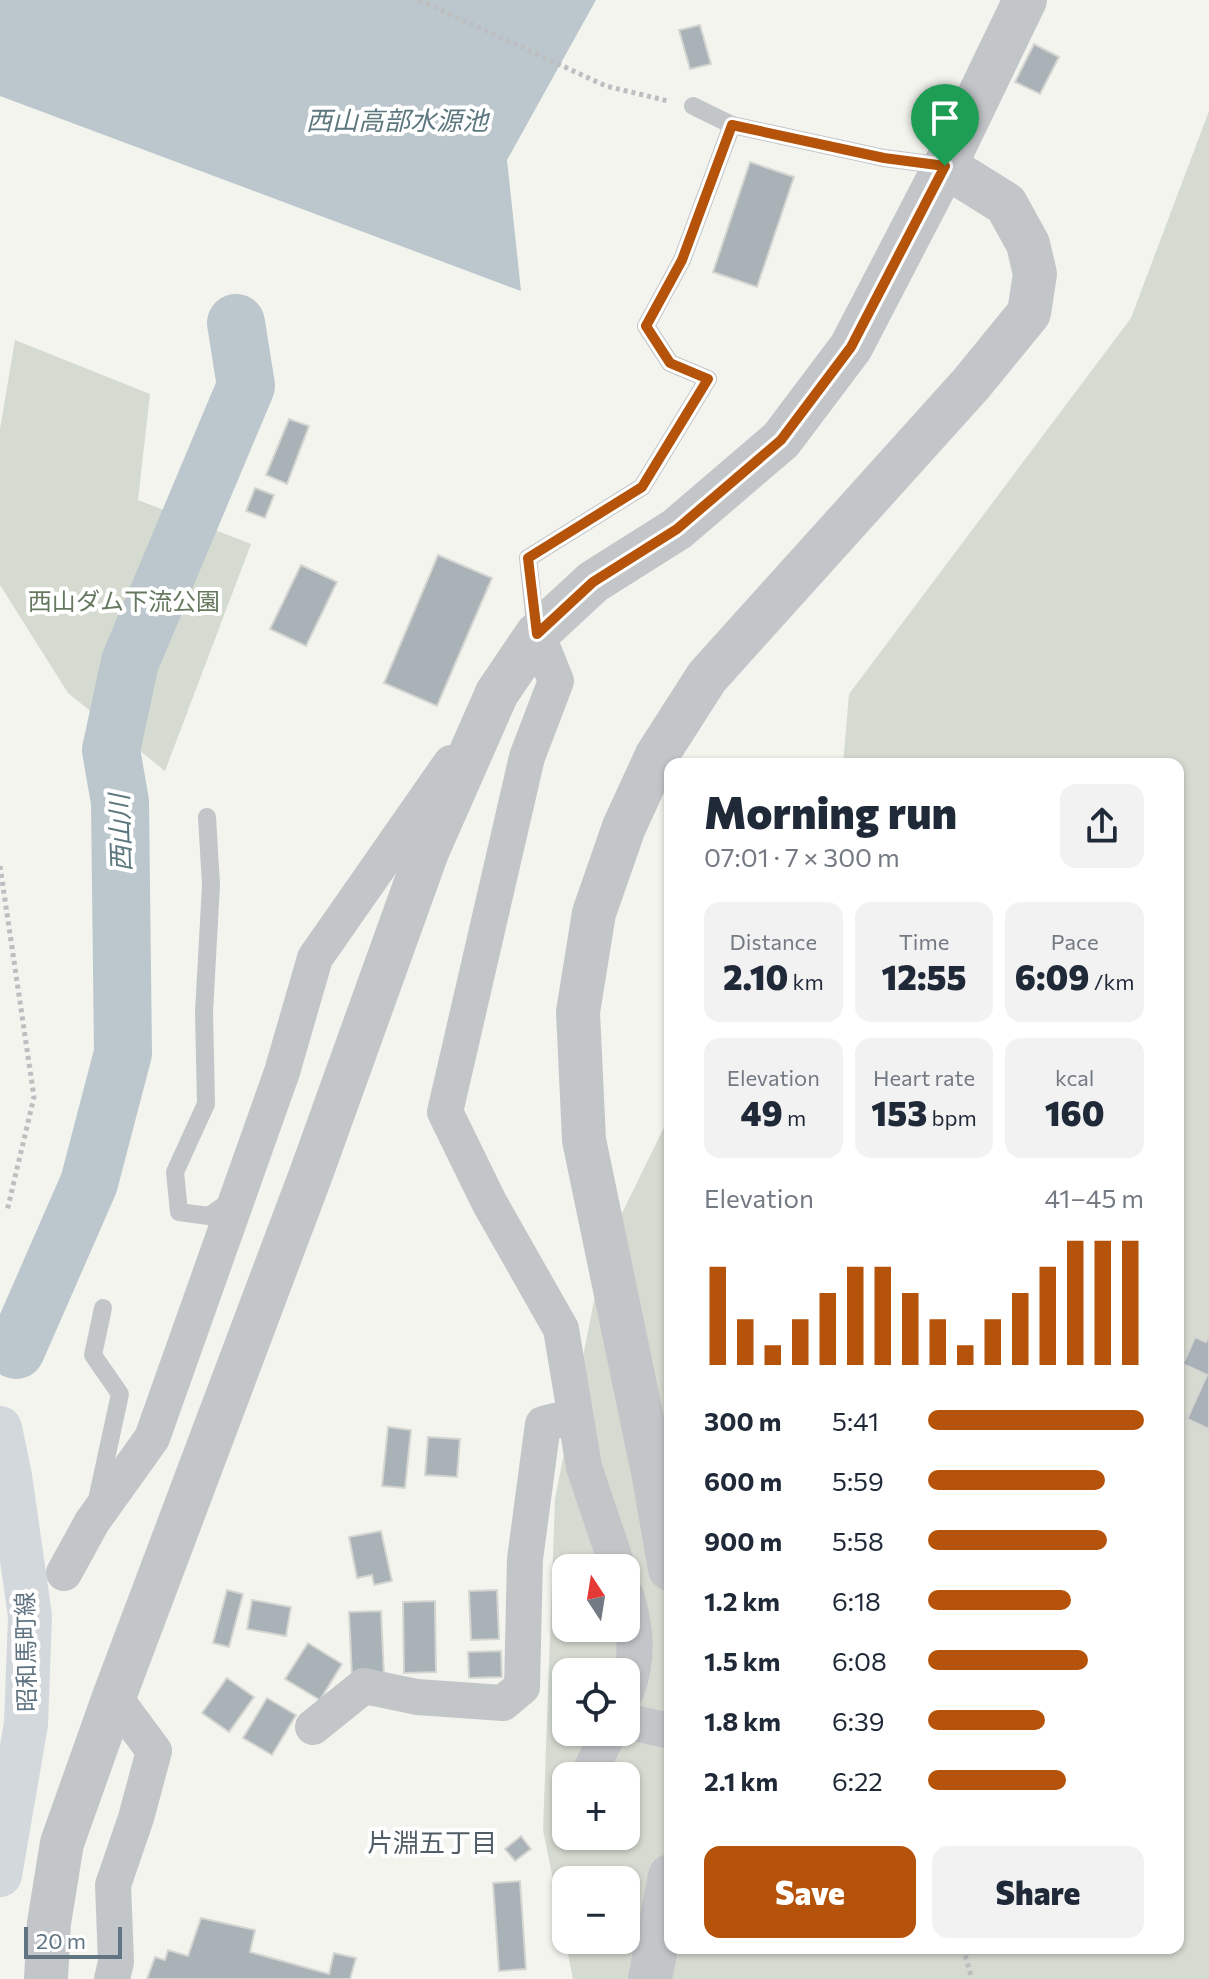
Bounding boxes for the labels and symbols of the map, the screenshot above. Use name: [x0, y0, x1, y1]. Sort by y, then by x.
pin: [911, 84, 979, 166]
water label: 西山高部水源池: [306, 104, 491, 135]
park label: 西山ダム下流公園: [28, 586, 220, 615]
water label: 西山川: [102, 790, 136, 873]
north arrow: [552, 1554, 640, 1642]
street label: 昭和馬町線: [9, 1592, 41, 1712]
district label: 片淵五丁目: [367, 1826, 497, 1857]
scale bar: [24, 1923, 122, 1959]

